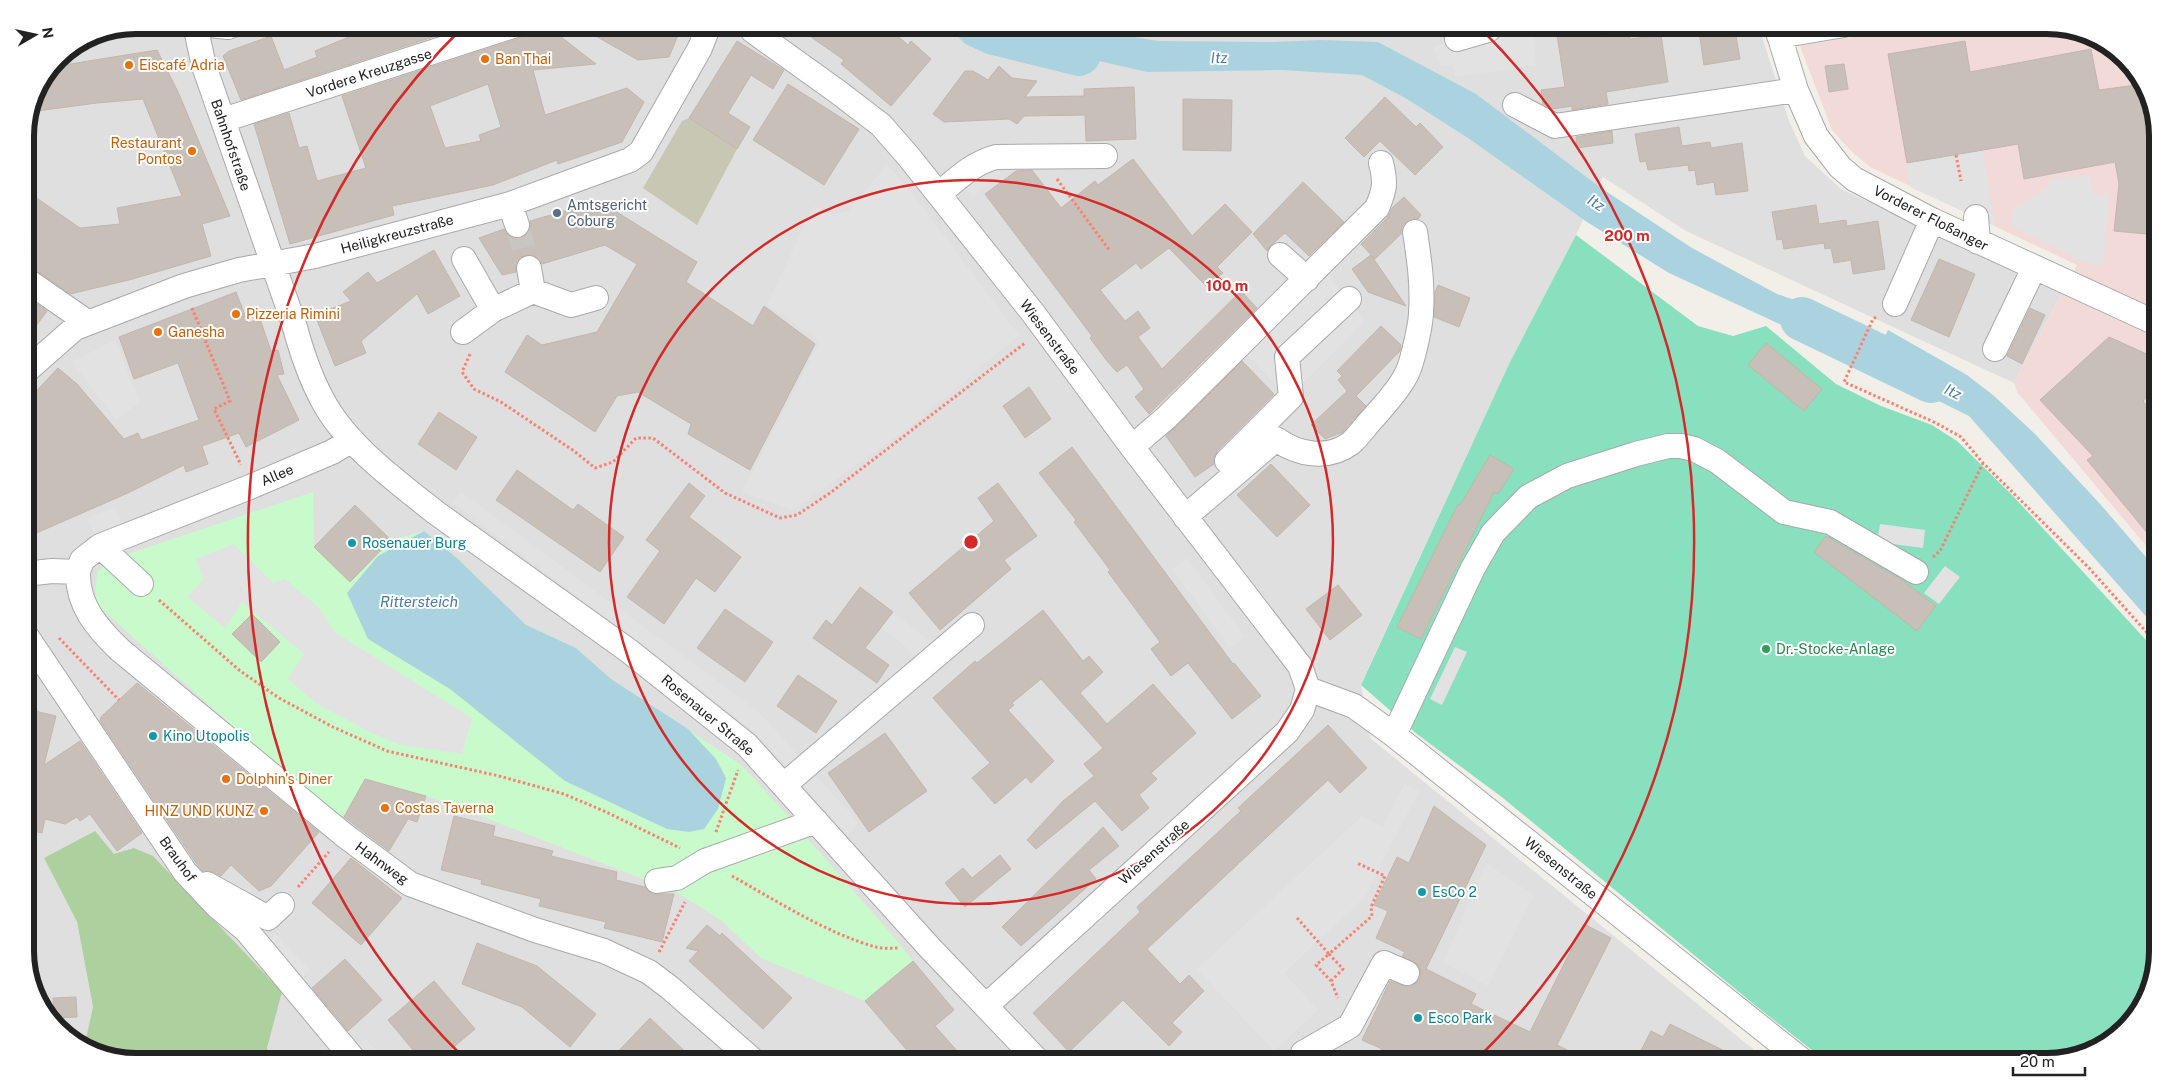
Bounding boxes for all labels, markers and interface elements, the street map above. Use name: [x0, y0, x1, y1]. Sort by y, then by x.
north arrow: [10, 10, 60, 60]
text: N: [39, 26, 57, 40]
street label: Vordere Kreuzgasse: [304, 45, 434, 101]
water label: Itz: [1210, 49, 1228, 66]
place label: Ban Thai: [495, 51, 551, 67]
marker: Ban Thai: [479, 53, 491, 65]
place label: Eiscafé Adria: [139, 57, 225, 73]
marker: Eiscafé Adria: [123, 59, 135, 71]
street label: Bahnhofstraße: [208, 97, 254, 193]
place label: Restaurant Pontos: [110, 135, 182, 167]
marker: Restaurant Pontos: [186, 145, 198, 157]
street label: Vorderer Floßanger: [1871, 182, 1991, 254]
water label: Itz: [1585, 191, 1608, 214]
place label: Amtsgericht Coburg: [567, 197, 647, 229]
marker: Amtsgericht Coburg: [551, 207, 563, 219]
street label: Heiligkreuzstraße: [339, 211, 455, 257]
text: 200 m: [1604, 227, 1650, 244]
text: 100 m: [1206, 277, 1248, 294]
street label: Wiesenstraße: [1017, 297, 1083, 377]
place label: Pizzeria Rimini: [246, 306, 340, 322]
marker: Pizzeria Rimini: [230, 308, 242, 320]
place label: Ganesha: [168, 324, 225, 340]
marker: Ganesha: [152, 326, 164, 338]
water label: Itz: [1942, 380, 1965, 403]
street label: Allee: [258, 461, 296, 489]
centre of rings: [962, 533, 980, 551]
place label: Rosenauer Burg: [362, 535, 467, 551]
marker: Rosenauer Burg: [346, 537, 358, 549]
water label: Rittersteich: [380, 593, 458, 610]
place label: Dr.-Stocke-Anlage: [1776, 641, 1895, 657]
marker: Dr.-Stocke-Anlage: [1760, 643, 1772, 655]
street label: Rosenauer Straße: [658, 671, 758, 759]
place label: Kino Utopolis: [163, 728, 250, 744]
marker: Kino Utopolis: [147, 730, 159, 742]
place label: Dolphin's Diner: [236, 771, 333, 787]
marker: Dolphin's Diner: [220, 773, 232, 785]
place label: Costas Taverna: [395, 800, 494, 816]
marker: Costas Taverna: [379, 802, 391, 814]
place label: HINZ UND KUNZ: [144, 803, 254, 819]
marker: HINZ UND KUNZ: [258, 805, 270, 817]
street label: Wiesenstraße: [1115, 816, 1193, 888]
street label: Brauhof: [156, 833, 200, 885]
street label: Wiesenstraße: [1521, 834, 1601, 902]
street label: Hahnweg: [352, 838, 412, 888]
place label: EsCo 2: [1432, 884, 1477, 900]
marker: EsCo 2: [1416, 886, 1428, 898]
place label: Esco Park: [1428, 1010, 1492, 1026]
marker: Esco Park: [1412, 1012, 1424, 1024]
scale bar: [2013, 1044, 2086, 1076]
text: 20 m: [2020, 1053, 2055, 1070]

